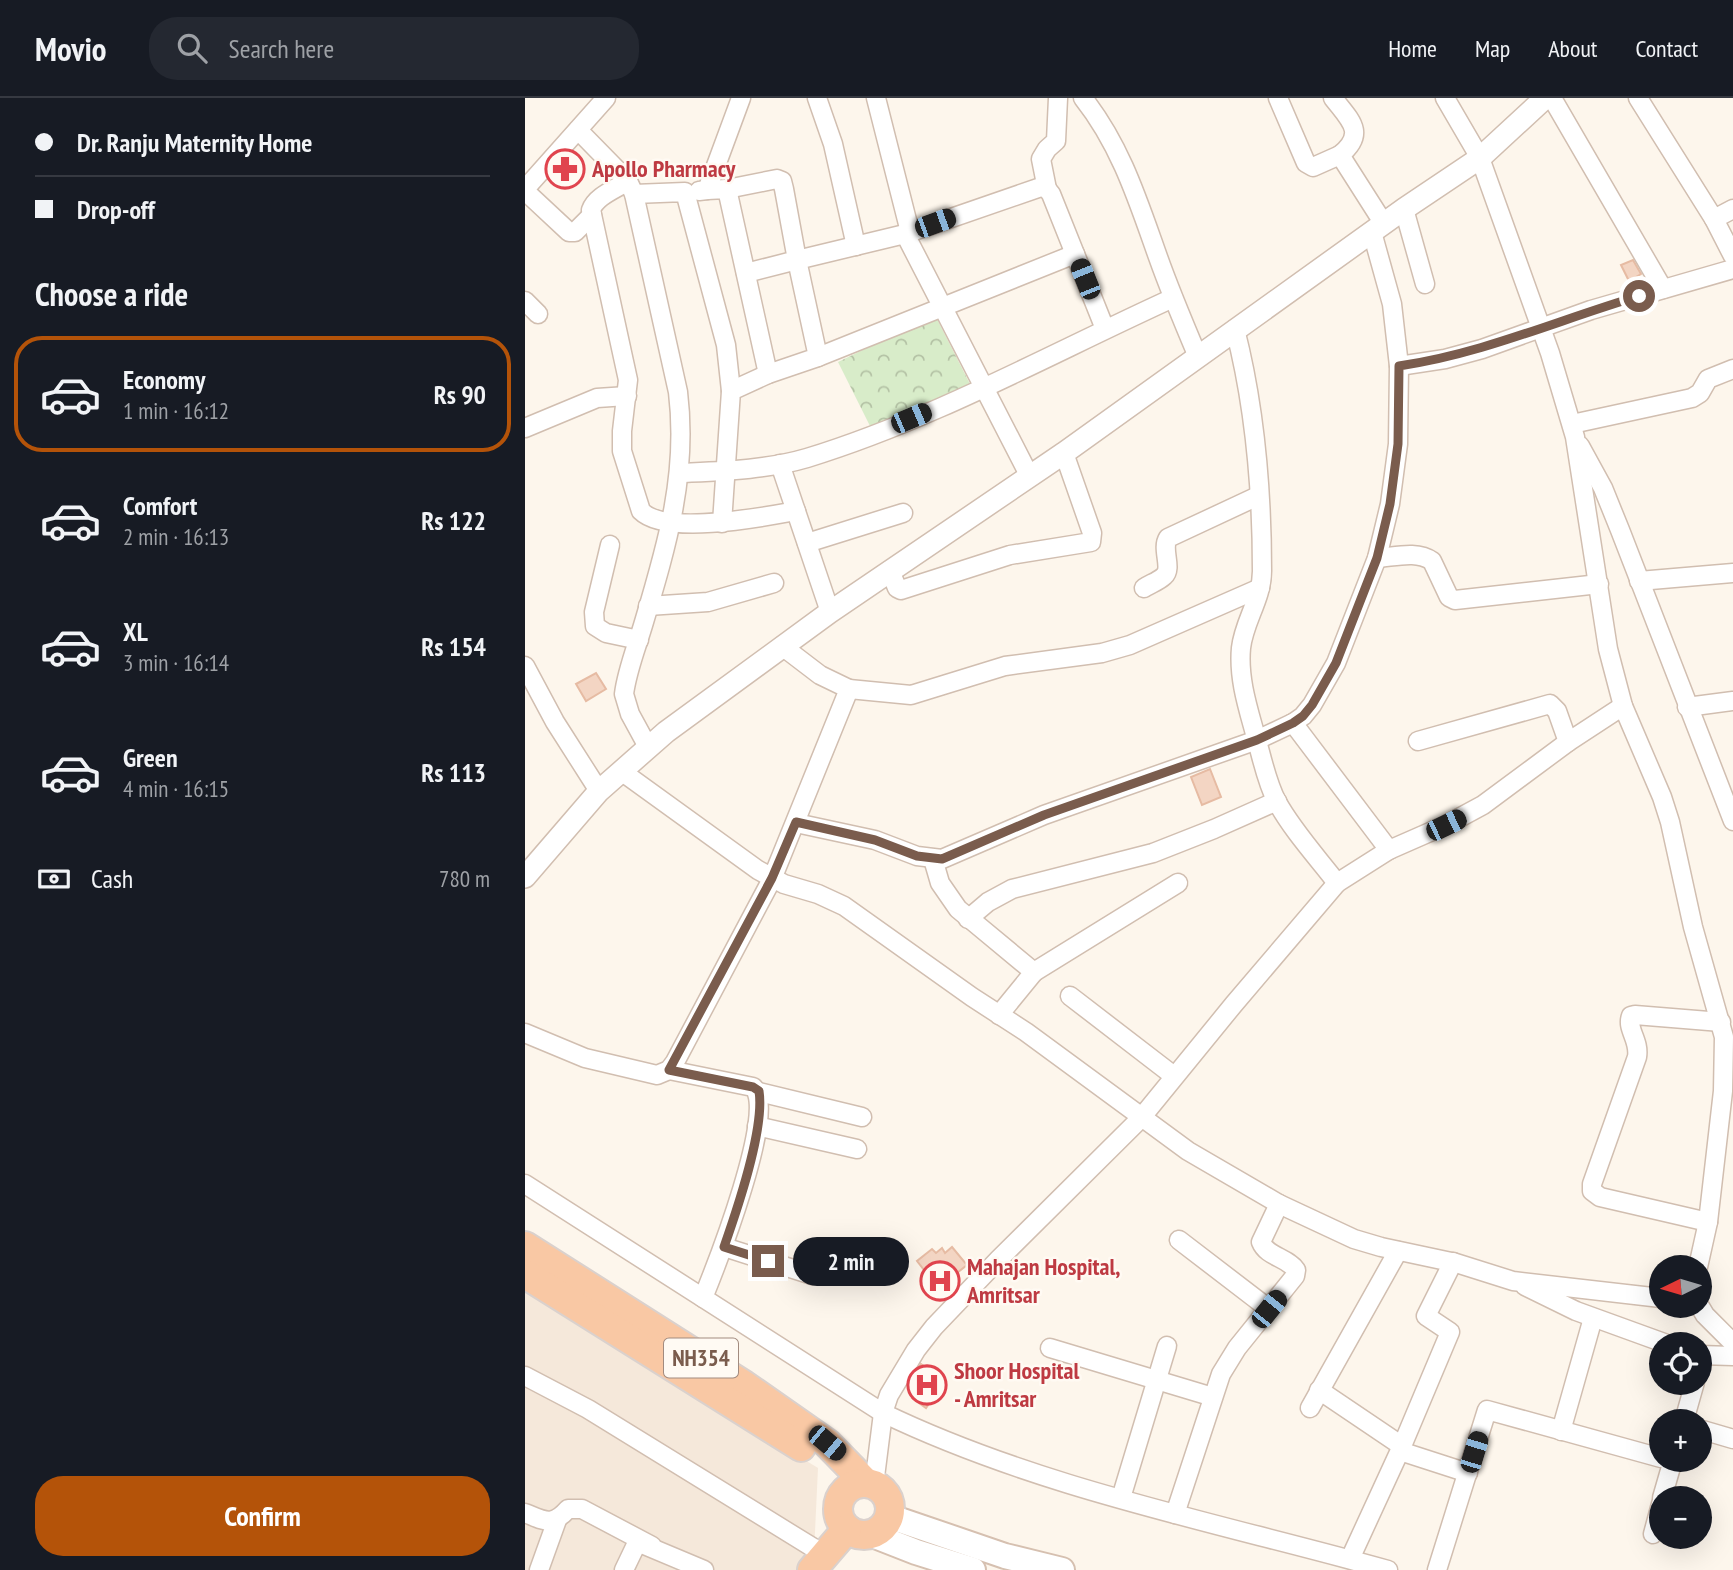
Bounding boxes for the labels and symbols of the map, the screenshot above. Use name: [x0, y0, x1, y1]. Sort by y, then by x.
pharmacy icon: Apollo Pharmacy: [544, 148, 586, 190]
place label: Apollo Pharmacy: [591, 153, 736, 184]
car: [912, 206, 959, 240]
car: [1068, 256, 1103, 302]
route start: [1623, 280, 1655, 312]
car: [888, 400, 935, 436]
car: [1423, 806, 1470, 844]
callout: 2 min: [793, 1236, 908, 1286]
route end: [752, 1245, 784, 1277]
place label: Mahajan Hospital, Amritsar: [966, 1251, 1120, 1310]
north arrow: [1649, 1255, 1711, 1318]
hospital icon: Mahajan Hospital, Amritsar: [919, 1260, 961, 1302]
car: [1248, 1286, 1291, 1332]
road number: NH354: [664, 1338, 738, 1378]
place label: Shoor Hospital - Amritsar: [954, 1355, 1080, 1414]
hospital icon: Shoor Hospital - Amritsar: [906, 1364, 948, 1406]
car: [805, 1421, 850, 1465]
car: [1458, 1429, 1491, 1475]

